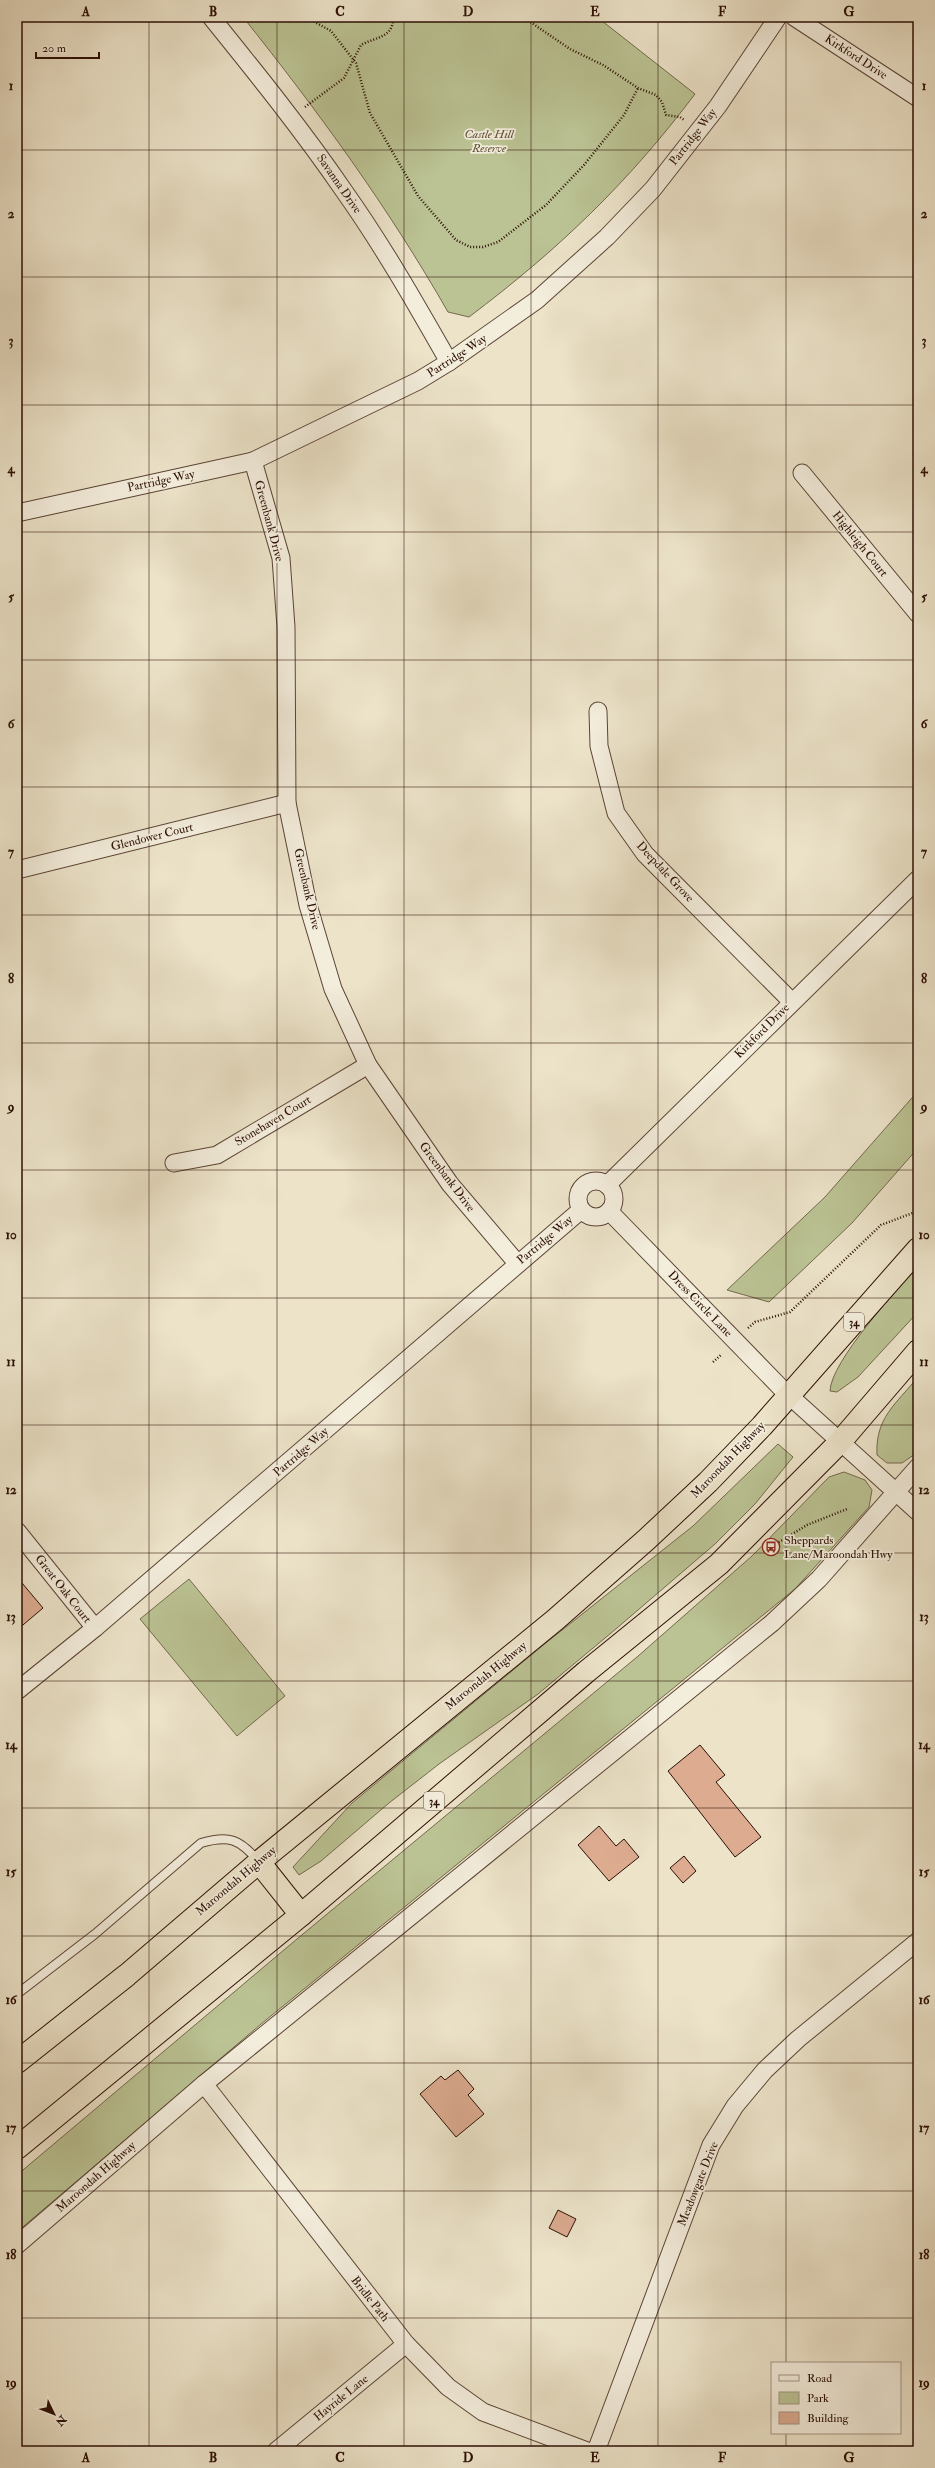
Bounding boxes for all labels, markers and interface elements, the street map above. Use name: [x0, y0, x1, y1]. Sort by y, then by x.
text: A: [81, 4, 91, 20]
text: B: [209, 4, 217, 20]
text: C: [335, 4, 345, 20]
text: D: [463, 4, 474, 20]
text: E: [590, 4, 600, 20]
text: F: [718, 4, 727, 20]
text: G: [844, 4, 855, 20]
street label: Kirkford Drive: [822, 31, 890, 83]
scale bar: [36, 34, 99, 60]
text: 20 m: [42, 41, 67, 56]
text: 1: [9, 78, 14, 94]
text: 1: [922, 78, 927, 94]
street label: Partridge Way: [666, 105, 720, 169]
park label: Castle Hill Reserve: [465, 127, 515, 156]
street label: Savanna Drive: [313, 152, 365, 216]
text: 2: [8, 206, 15, 222]
text: 2: [921, 206, 928, 222]
street label: Partridge Way: [424, 331, 490, 381]
text: 3: [9, 333, 14, 349]
text: 3: [922, 333, 927, 349]
text: 4: [6, 461, 15, 477]
text: 4: [919, 461, 928, 477]
street label: Partridge Way: [126, 466, 197, 495]
street label: Greenbank Drive: [251, 479, 287, 563]
street label: Highleigh Court: [829, 508, 891, 580]
text: 5: [8, 589, 14, 605]
text: 5: [921, 589, 927, 605]
text: 6: [8, 716, 16, 732]
text: 6: [921, 716, 929, 732]
street label: Glendower Court: [109, 819, 195, 854]
street label: Deepdale Grove: [633, 839, 697, 905]
text: 7: [8, 844, 15, 860]
text: 7: [921, 844, 928, 860]
street label: Greenbank Drive: [290, 847, 324, 931]
text: 8: [8, 971, 14, 987]
text: 8: [921, 971, 927, 987]
street label: Kirkford Drive: [731, 1000, 793, 1062]
street label: Stonehaven Court: [232, 1092, 314, 1150]
text: 9: [6, 1099, 15, 1115]
text: 9: [919, 1099, 928, 1115]
street label: Greenbank Drive: [416, 1139, 478, 1215]
street label: Partridge Way: [514, 1212, 577, 1268]
text: 10: [5, 1227, 17, 1243]
text: 10: [918, 1227, 930, 1243]
street label: Dress Circle Lane: [665, 1268, 735, 1340]
road number: 34: [844, 1313, 864, 1331]
text: 11: [6, 1354, 16, 1370]
text: 11: [919, 1354, 929, 1370]
street label: Maroondah Highway: [688, 1418, 769, 1501]
street label: Partridge Way: [270, 1423, 332, 1480]
text: 12: [5, 1482, 17, 1498]
text: 12: [918, 1482, 930, 1498]
place label: Sheppards Lane/Maroondah Hwy: [784, 1533, 893, 1562]
bus stop icon: Sheppards Lane/Maroondah Hwy: [761, 1537, 781, 1557]
street label: Great Oak Court: [32, 1552, 95, 1626]
text: 13: [6, 1609, 16, 1625]
text: 13: [919, 1609, 929, 1625]
street label: Maroondah Highway: [442, 1638, 530, 1714]
text: 14: [5, 1737, 18, 1753]
text: 14: [918, 1737, 931, 1753]
road number: 34: [424, 1792, 444, 1810]
street label: Maroondah Highway: [193, 1842, 280, 1919]
text: 15: [6, 1864, 16, 1880]
text: 15: [919, 1864, 929, 1880]
text: 16: [5, 1992, 18, 2008]
text: 16: [918, 1992, 931, 2008]
text: 17: [6, 2120, 17, 2136]
text: 17: [919, 2120, 930, 2136]
street label: Maroondah Highway: [53, 2138, 139, 2216]
street label: Meadowgate Drive: [674, 2139, 722, 2229]
text: 18: [6, 2247, 16, 2263]
text: 18: [919, 2247, 929, 2263]
street label: Bridle Path: [348, 2273, 393, 2325]
legend: [771, 2362, 901, 2434]
street label: Hayride Lane: [311, 2371, 371, 2425]
text: Road: [807, 2371, 832, 2386]
text: 19: [5, 2375, 17, 2391]
text: 19: [918, 2375, 930, 2391]
text: Park: [807, 2391, 829, 2406]
north arrow: [34, 2394, 74, 2434]
text: Building: [807, 2411, 850, 2426]
text: N: [52, 2412, 70, 2429]
text: A: [81, 2450, 91, 2466]
text: B: [209, 2450, 217, 2466]
text: C: [335, 2450, 345, 2466]
text: D: [463, 2450, 474, 2466]
text: E: [590, 2450, 600, 2466]
text: F: [718, 2450, 727, 2466]
text: G: [844, 2450, 855, 2466]

